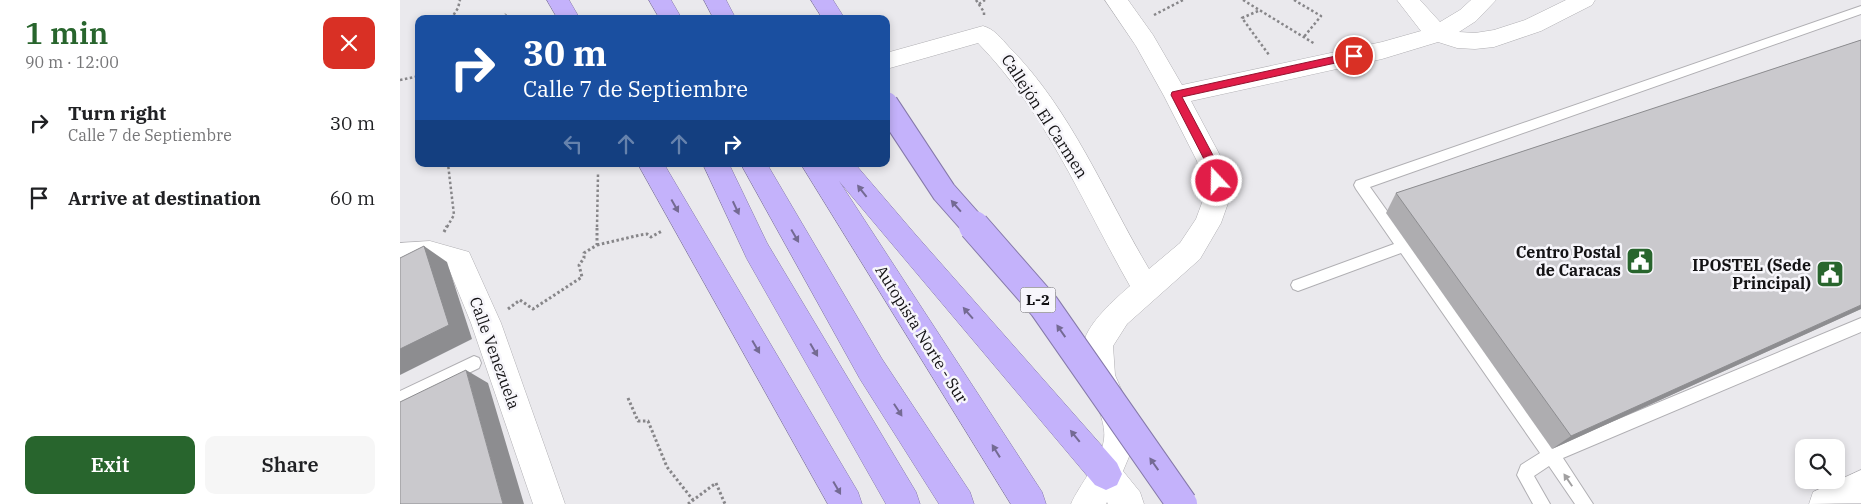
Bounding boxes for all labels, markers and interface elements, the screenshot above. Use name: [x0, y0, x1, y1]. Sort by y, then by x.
text: 1 min: [25, 13, 108, 52]
button: close: [323, 17, 375, 69]
text: 30 m: [523, 30, 607, 76]
icon: right: [440, 35, 505, 100]
pin: [1333, 35, 1375, 77]
icon: arrive: [1340, 42, 1368, 70]
street label: Callejón El Carmen: [997, 50, 1093, 182]
text: 90 m · 12:00: [25, 52, 119, 72]
text: Calle 7 de Septiembre: [523, 74, 748, 103]
text: Turn right: [68, 101, 166, 125]
icon: right: [25, 109, 53, 137]
text: 30 m: [330, 111, 375, 135]
text: Calle 7 de Septiembre: [68, 125, 232, 145]
icon: left: [559, 130, 587, 158]
icon: ahead: [612, 130, 640, 158]
icon: ahead: [665, 130, 693, 158]
icon: right: [718, 130, 746, 158]
position arrow: [1190, 154, 1242, 206]
icon: arrive: [25, 184, 53, 212]
one-way arrow: [856, 185, 867, 198]
text: Arrive at destination: [68, 186, 261, 210]
text: 60 m: [330, 186, 375, 210]
one-way arrow: [671, 200, 680, 213]
one-way arrow: [951, 200, 962, 213]
one-way arrow: [733, 201, 741, 215]
one-way arrow: [791, 230, 800, 243]
place label: Centro Postal de Caracas: [1516, 242, 1621, 280]
public building icon: Centro Postal de Caracas: [1625, 246, 1655, 276]
place label: IPOSTEL (Sede Principal): [1692, 255, 1811, 293]
public building icon: IPOSTEL (Sede Principal): [1815, 259, 1845, 289]
street label: Autopista Norte - Sur: [871, 261, 973, 407]
road number: L-2: [1020, 288, 1056, 312]
street label: Calle Venezuela: [465, 294, 525, 412]
one-way arrow: [963, 307, 974, 320]
one-way arrow: [1056, 324, 1066, 338]
one-way arrow: [751, 341, 760, 354]
one-way arrow: [810, 344, 819, 357]
one-way arrow: [893, 403, 902, 416]
one-way arrow: [1070, 429, 1081, 442]
button: Exit: [25, 436, 195, 494]
button: Share: [205, 436, 375, 494]
map controls: [1795, 439, 1845, 489]
button: search: [1795, 439, 1845, 489]
one-way arrow: [991, 445, 1000, 458]
one-way arrow: [1149, 457, 1159, 471]
one-way arrow: [1563, 473, 1573, 486]
one-way arrow: [832, 482, 841, 495]

